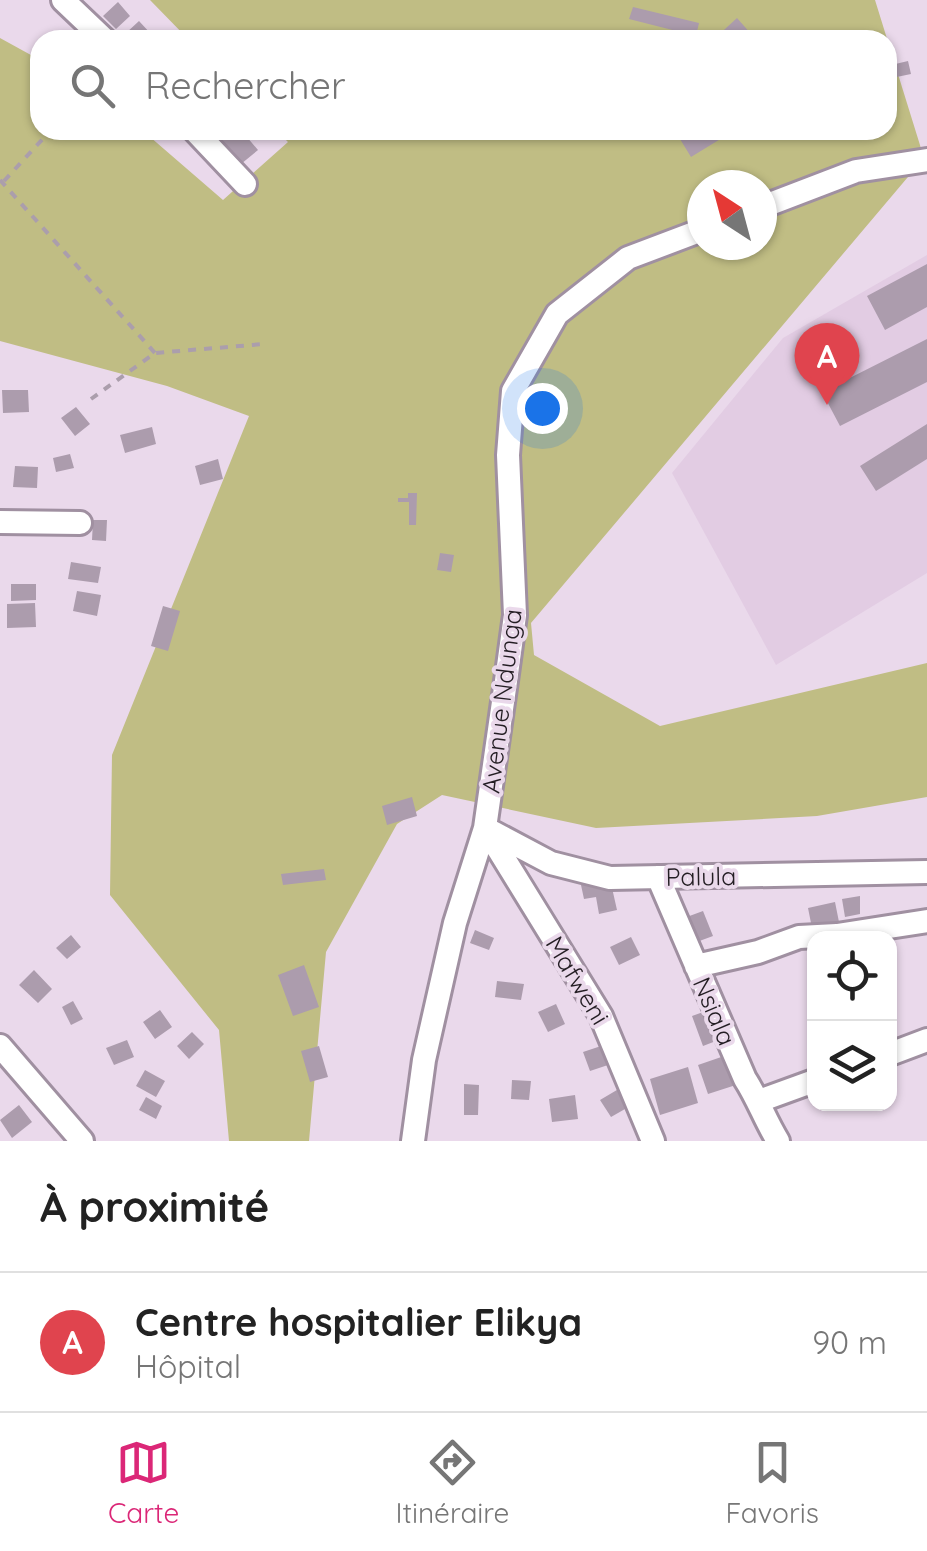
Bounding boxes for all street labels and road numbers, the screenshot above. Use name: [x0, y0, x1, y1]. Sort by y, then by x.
street label: Avenue Ndunga: [474, 607, 528, 795]
street label: Palula: [665, 860, 737, 892]
street label: Mafweni: [540, 930, 616, 1030]
street label: Nsiala: [687, 972, 743, 1050]

